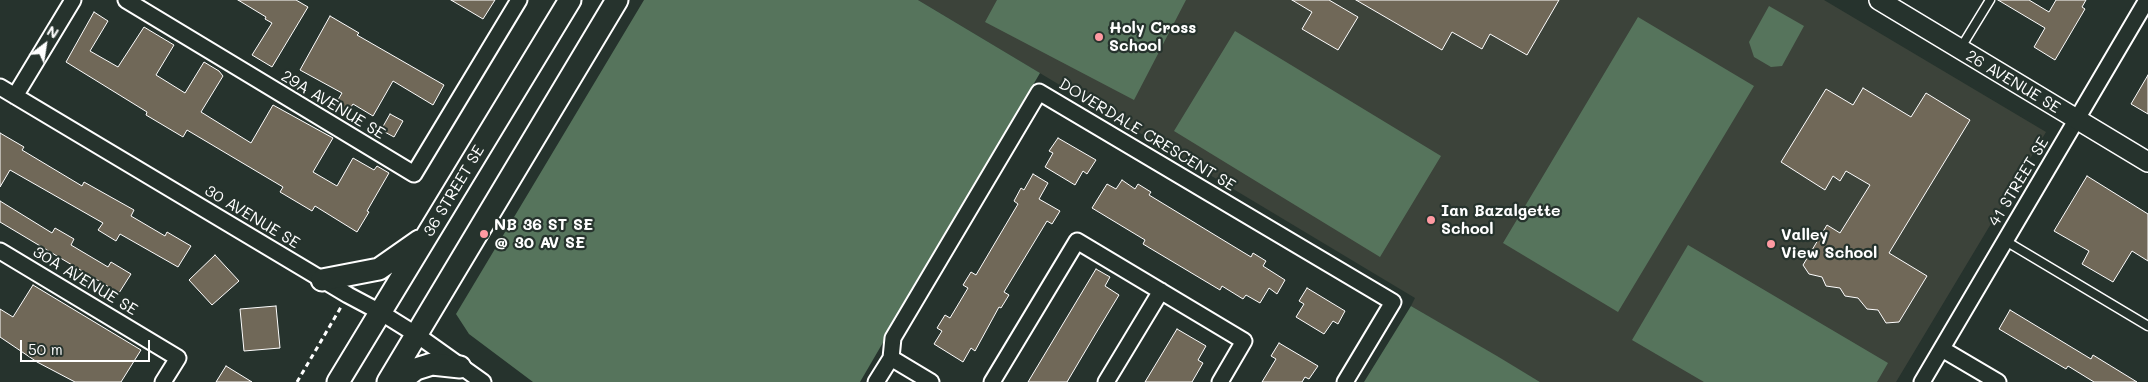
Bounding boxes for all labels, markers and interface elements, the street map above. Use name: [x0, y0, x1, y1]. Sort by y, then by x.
place label: Holy Cross School: [1109, 18, 1196, 56]
north arrow: [20, 20, 70, 70]
text: N: [44, 21, 62, 43]
marker: Holy Cross School: [1093, 31, 1105, 43]
street label: 26 AVENUE SE: [1962, 46, 2064, 118]
street label: 29A AVENUE SE: [278, 66, 388, 144]
street label: DOVERDALE CRESCENT SE: [1055, 75, 1239, 195]
street label: 41 STREET SE: [1985, 134, 2053, 230]
street label: 36 STREET SE: [419, 142, 489, 240]
street label: 30 AVENUE SE: [201, 181, 303, 253]
place label: Ian Bazalgette School: [1441, 201, 1561, 239]
marker: Ian Bazalgette School: [1425, 214, 1437, 226]
place label: NB 36 ST SE @ 30 AV SE: [494, 215, 593, 253]
place label: Valley View School: [1781, 225, 1877, 263]
marker: NB 36 ST SE @ 30 AV SE: [478, 228, 490, 240]
marker: Valley View School: [1765, 238, 1777, 250]
street label: 30A AVENUE SE: [29, 242, 141, 320]
scale bar: [22, 330, 152, 362]
text: 50 m: [28, 339, 63, 359]

